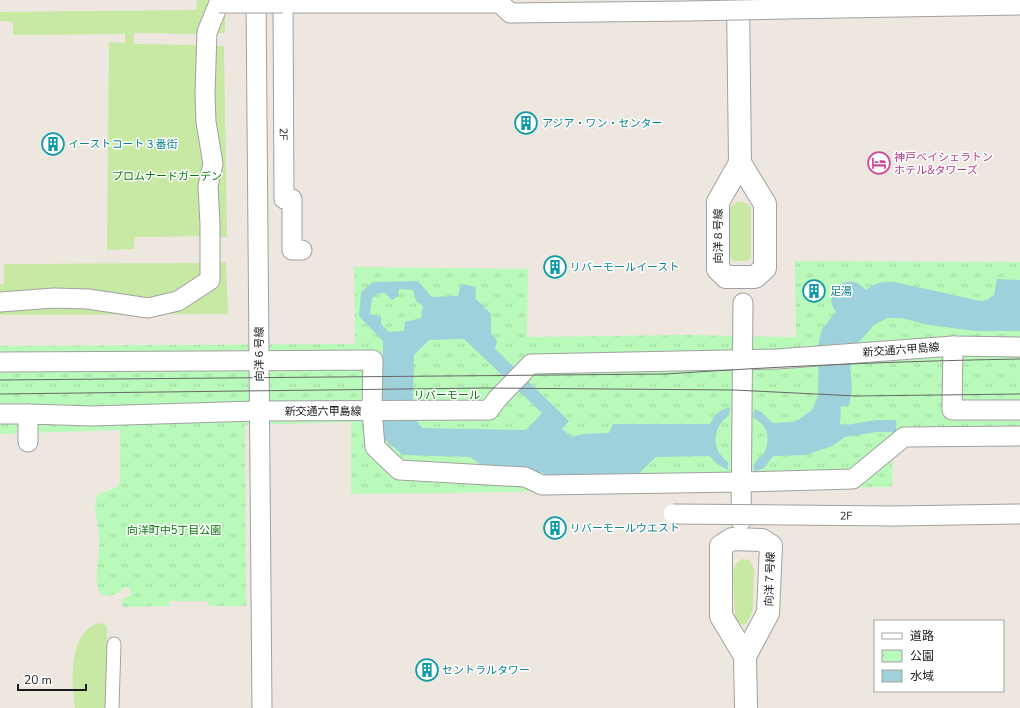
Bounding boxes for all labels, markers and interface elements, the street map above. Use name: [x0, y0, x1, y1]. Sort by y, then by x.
building icon: アジア・ワン・センター: [513, 110, 539, 136]
place label: アジア・ワン・センター: [542, 116, 663, 131]
street label: 2F: [276, 128, 291, 140]
building icon: イーストコート３番街: [40, 131, 66, 157]
place label: イーストコート３番街: [68, 137, 177, 152]
hotel icon: 神戸ベイシェラトン ホテル&タワーズ: [866, 150, 892, 176]
place label: 神戸ベイシェラトン ホテル&タワーズ: [894, 150, 993, 178]
park label: プロムナードガーデン: [112, 169, 222, 184]
street label: 向洋８号線: [711, 209, 726, 264]
building icon: リバーモールイースト: [542, 254, 568, 280]
place label: リバーモールイースト: [570, 260, 679, 275]
building icon: 足湯: [801, 278, 827, 304]
place label: 足湯: [830, 284, 852, 299]
street label: 向洋６号線: [252, 327, 267, 382]
street label: 新交通六甲島線: [862, 340, 940, 360]
park label: リバーモール: [414, 388, 480, 403]
street label: 新交通六甲島線: [285, 404, 362, 419]
street label: 2F: [840, 508, 852, 523]
building icon: リバーモールウエスト: [542, 515, 568, 541]
place label: リバーモールウエスト: [570, 521, 680, 536]
park label: 向洋町中5丁目公園: [127, 523, 221, 538]
street label: 向洋７号線: [762, 551, 778, 607]
legend: [874, 620, 1004, 692]
text: 道路: [910, 628, 934, 644]
text: 公園: [910, 648, 934, 664]
building icon: セントラルタワー: [414, 657, 440, 683]
place label: セントラルタワー: [442, 663, 530, 678]
scale bar: [18, 666, 86, 692]
text: 水域: [910, 668, 934, 684]
text: 20 m: [24, 672, 52, 688]

